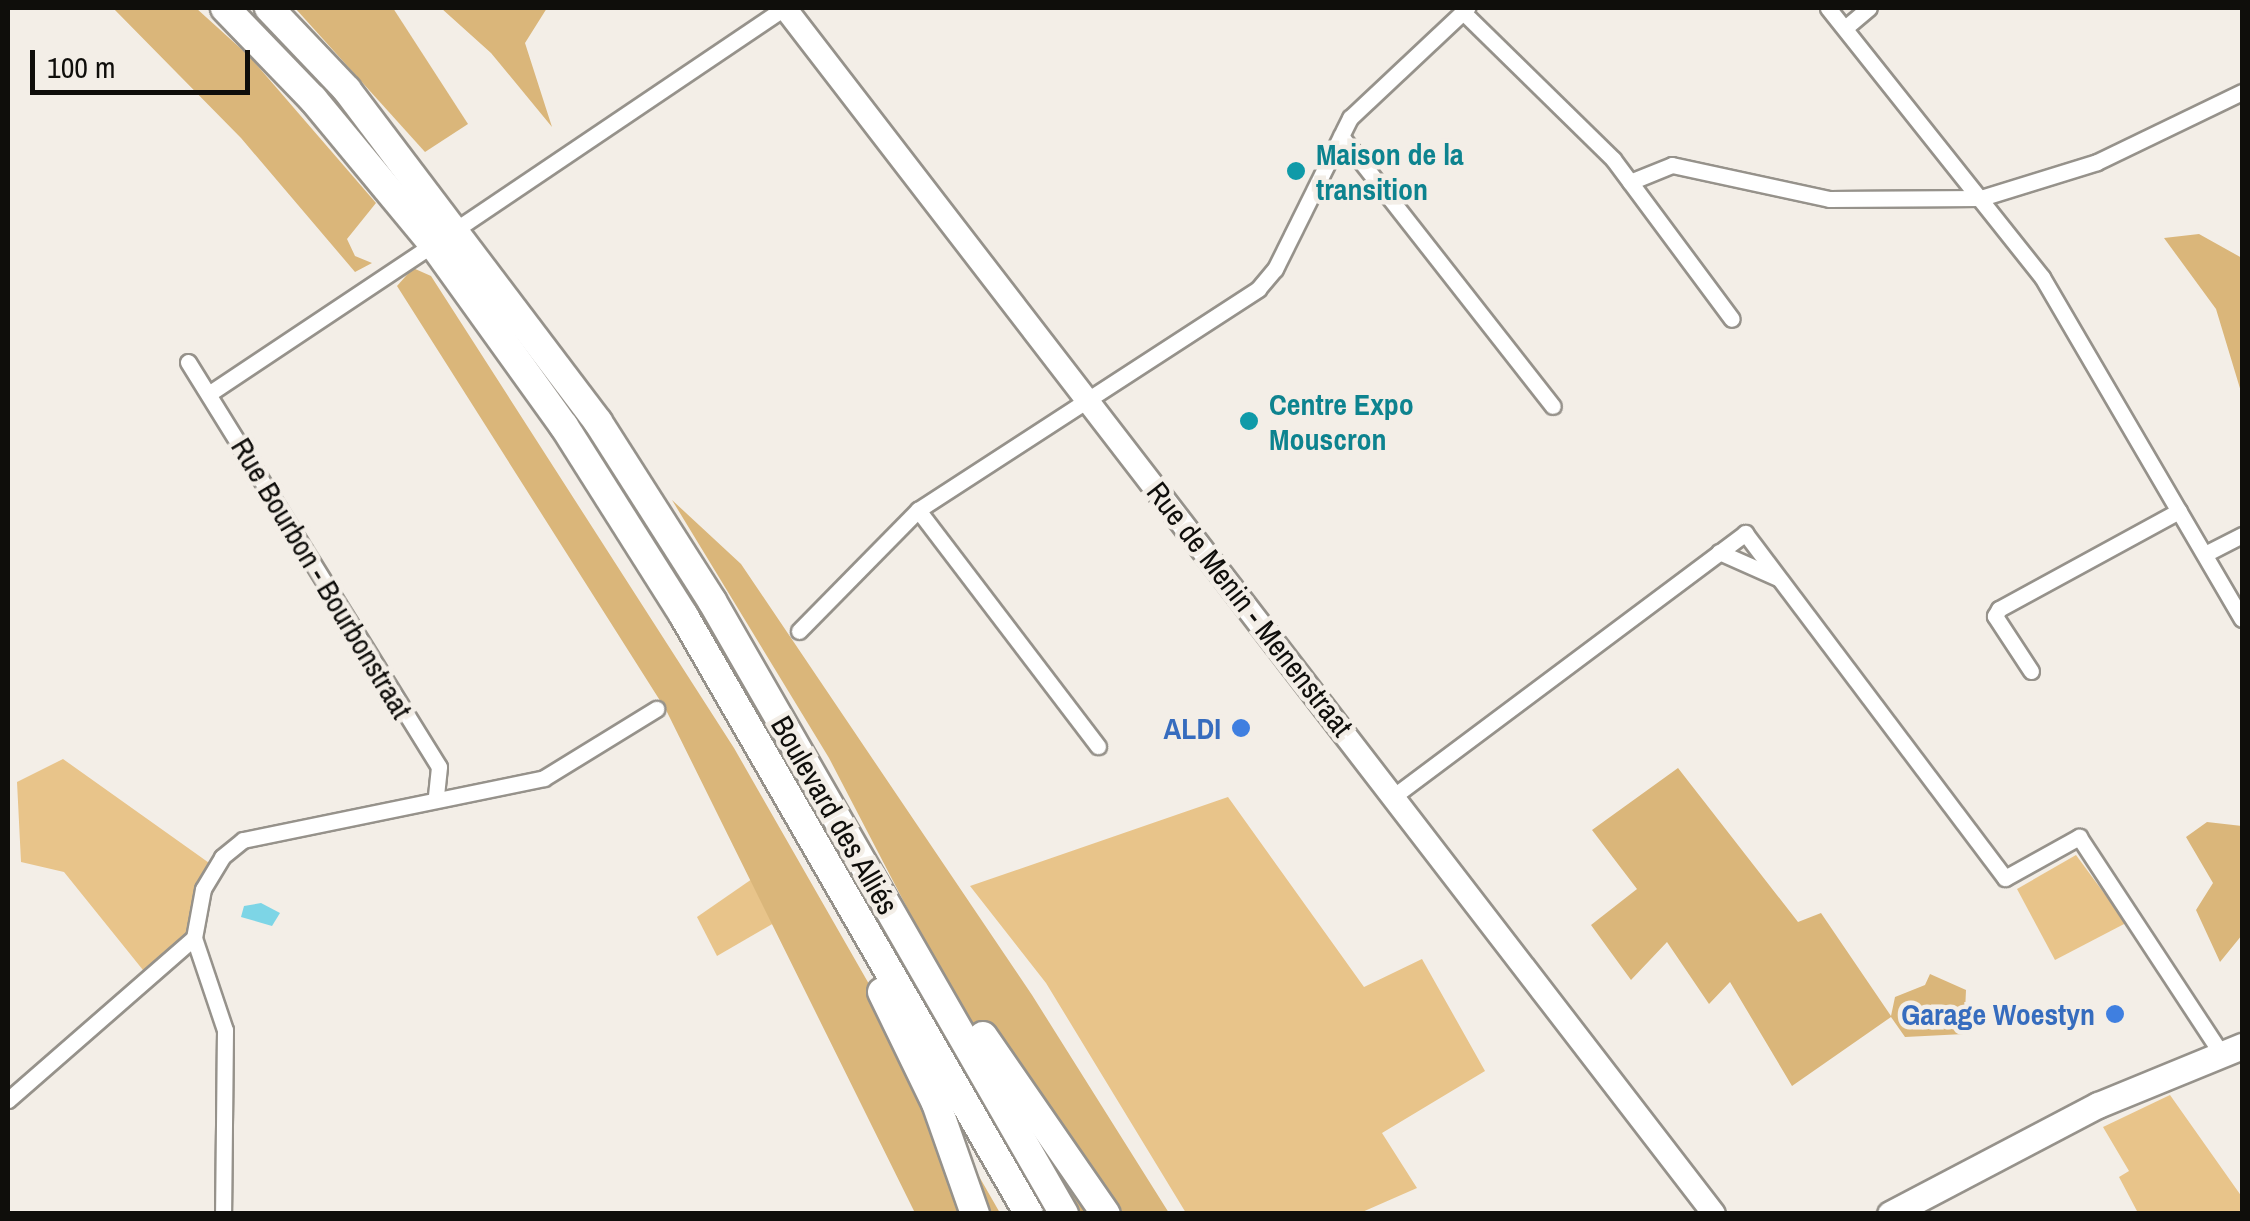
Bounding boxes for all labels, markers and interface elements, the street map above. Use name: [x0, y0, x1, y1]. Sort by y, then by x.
scale bar: [35, 30, 255, 92]
text: 100 m: [47, 47, 115, 87]
place label: Maison de la transition: [1316, 136, 1464, 206]
marker: Maison de la transition: [1285, 160, 1307, 182]
place label: Centre Expo Mouscron: [1269, 386, 1414, 456]
marker: Centre Expo Mouscron: [1238, 410, 1260, 432]
street label: Rue Bourbon - Bourbonstraat: [224, 431, 420, 725]
street label: Rue de Menin - Menenstraat: [1139, 475, 1361, 743]
street label: Boulevard des Alliés: [763, 709, 907, 921]
place label: ALDI: [1164, 710, 1221, 746]
marker: ALDI: [1230, 717, 1252, 739]
place label: Garage Woestyn: [1901, 996, 2095, 1032]
marker: Garage Woestyn: [2104, 1003, 2126, 1025]

